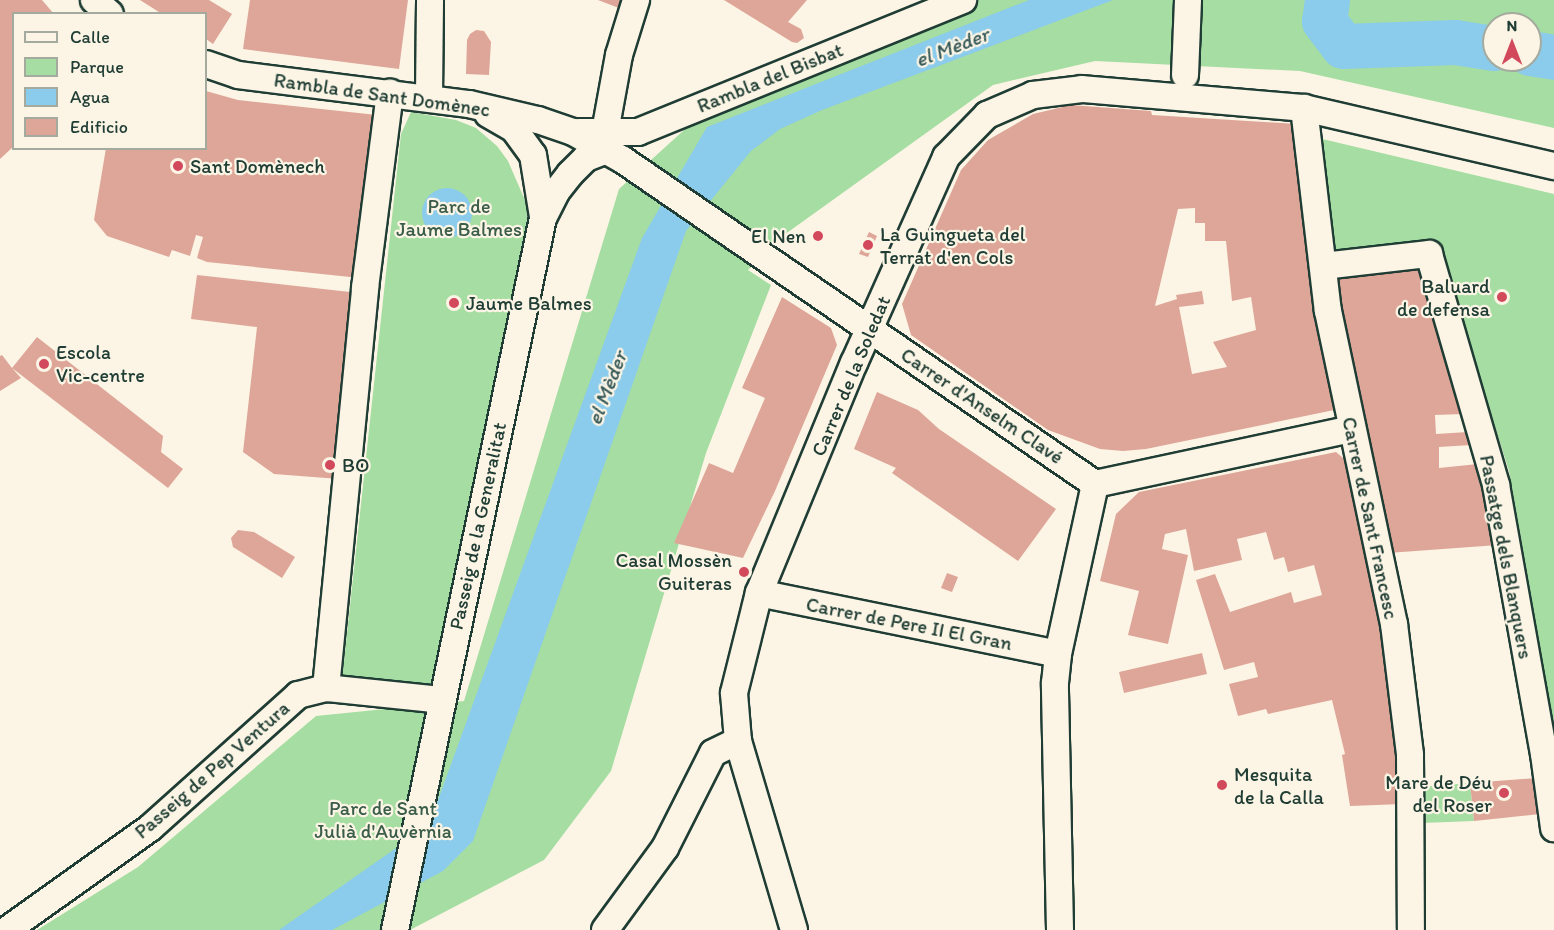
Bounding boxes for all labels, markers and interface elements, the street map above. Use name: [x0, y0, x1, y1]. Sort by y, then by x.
legend: [12, 12, 207, 150]
north arrow: [1482, 12, 1542, 72]
text: N: [1507, 16, 1517, 35]
water label: el Mèder: [912, 22, 992, 72]
text: Calle: [70, 26, 110, 48]
street label: Rambla del Bisbat: [694, 38, 846, 118]
text: Parque: [70, 56, 124, 78]
street label: Rambla de Sant Domènec: [272, 68, 492, 122]
text: Agua: [70, 86, 110, 108]
text: Edificio: [70, 116, 128, 138]
place label: Sant Domènech: [190, 154, 325, 178]
marker: Sant Domènech: [171, 159, 185, 173]
park label: Parc de Jaume Balmes: [396, 195, 522, 242]
place label: La Guingueta del Terrat d'en Cols: [880, 222, 1025, 269]
place label: El Nen: [750, 224, 806, 248]
marker: El Nen: [811, 229, 825, 243]
marker: La Guingueta del Terrat d'en Cols: [861, 238, 875, 252]
place label: Baluard de defensa: [1397, 274, 1490, 321]
marker: Baluard de defensa: [1495, 290, 1509, 304]
place label: Jaume Balmes: [466, 291, 591, 315]
street label: Carrer de la Soledat: [806, 292, 896, 460]
marker: Jaume Balmes: [447, 296, 461, 310]
place label: Escola Vic-centre: [56, 340, 145, 387]
street label: Carrer d'Anselm Clavé: [896, 343, 1068, 469]
water label: el Mèder: [582, 348, 632, 428]
marker: Escola Vic-centre: [37, 357, 51, 371]
street label: Carrer de Sant Francesc: [1337, 414, 1403, 622]
street label: Passeig de la Generalitat: [444, 420, 512, 632]
place label: BO: [342, 453, 369, 477]
street label: Passatge dels Blanquers: [1474, 453, 1538, 661]
marker: BO: [323, 458, 337, 472]
place label: Casal Mossèn Guiteras: [615, 548, 732, 595]
marker: Casal Mossèn Guiteras: [737, 565, 751, 579]
street label: Carrer de Pere II El Gran: [804, 592, 1014, 656]
street label: Passeig de Pep Ventura: [130, 696, 294, 844]
place label: Mesquita de la Calla: [1234, 762, 1324, 809]
place label: Mare de Déu del Roser: [1385, 770, 1492, 817]
marker: Mesquita de la Calla: [1215, 778, 1229, 792]
marker: Mare de Déu del Roser: [1497, 786, 1511, 800]
park label: Parc de Sant Julià d'Auvèrnia: [314, 796, 452, 843]

